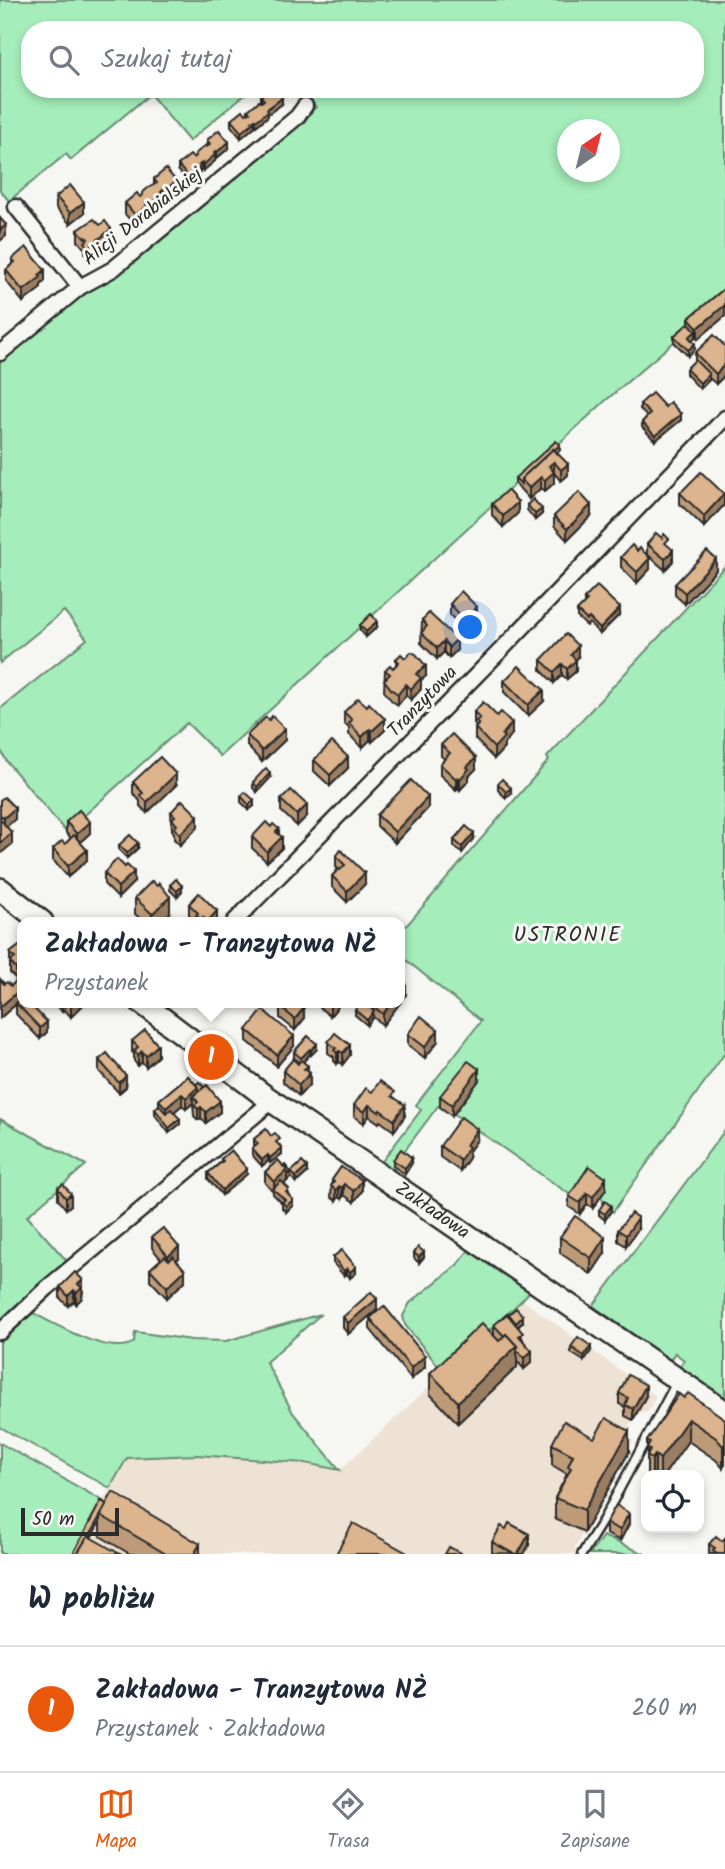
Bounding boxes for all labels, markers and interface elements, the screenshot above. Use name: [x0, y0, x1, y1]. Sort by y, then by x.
search box: [21, 21, 704, 98]
text: Szukaj tutaj: [101, 39, 232, 81]
icon: search: [45, 41, 83, 79]
north arrow: [557, 119, 620, 182]
street label: Alicji Dorabialskiej: [77, 160, 210, 274]
your location: [453, 610, 487, 644]
street label: Tranzytowa: [381, 659, 465, 745]
popup: [17, 917, 405, 1008]
district label: USTRONIE: [513, 919, 623, 952]
text: Zakładowa - Tranzytowa NŻ: [44, 924, 378, 966]
text: Przystanek: [44, 966, 148, 1002]
pin: 1: [188, 1031, 234, 1083]
street label: Zakładowa: [388, 1174, 476, 1247]
map controls: [641, 1470, 704, 1533]
button: locate: [641, 1470, 704, 1533]
scale bar: [21, 1505, 119, 1537]
text: 50 m: [32, 1505, 74, 1535]
text: W pobliżu: [28, 1576, 154, 1624]
text: Zakładowa - Tranzytowa NŻ: [95, 1670, 428, 1712]
text: 1: [48, 1691, 54, 1727]
text: 260 m: [632, 1691, 697, 1727]
text: Przystanek · Zakładowa: [95, 1712, 326, 1748]
tab: Mapa: [95, 1785, 137, 1857]
tab: Trasa: [327, 1785, 370, 1857]
tab: Zapisane: [560, 1785, 630, 1857]

